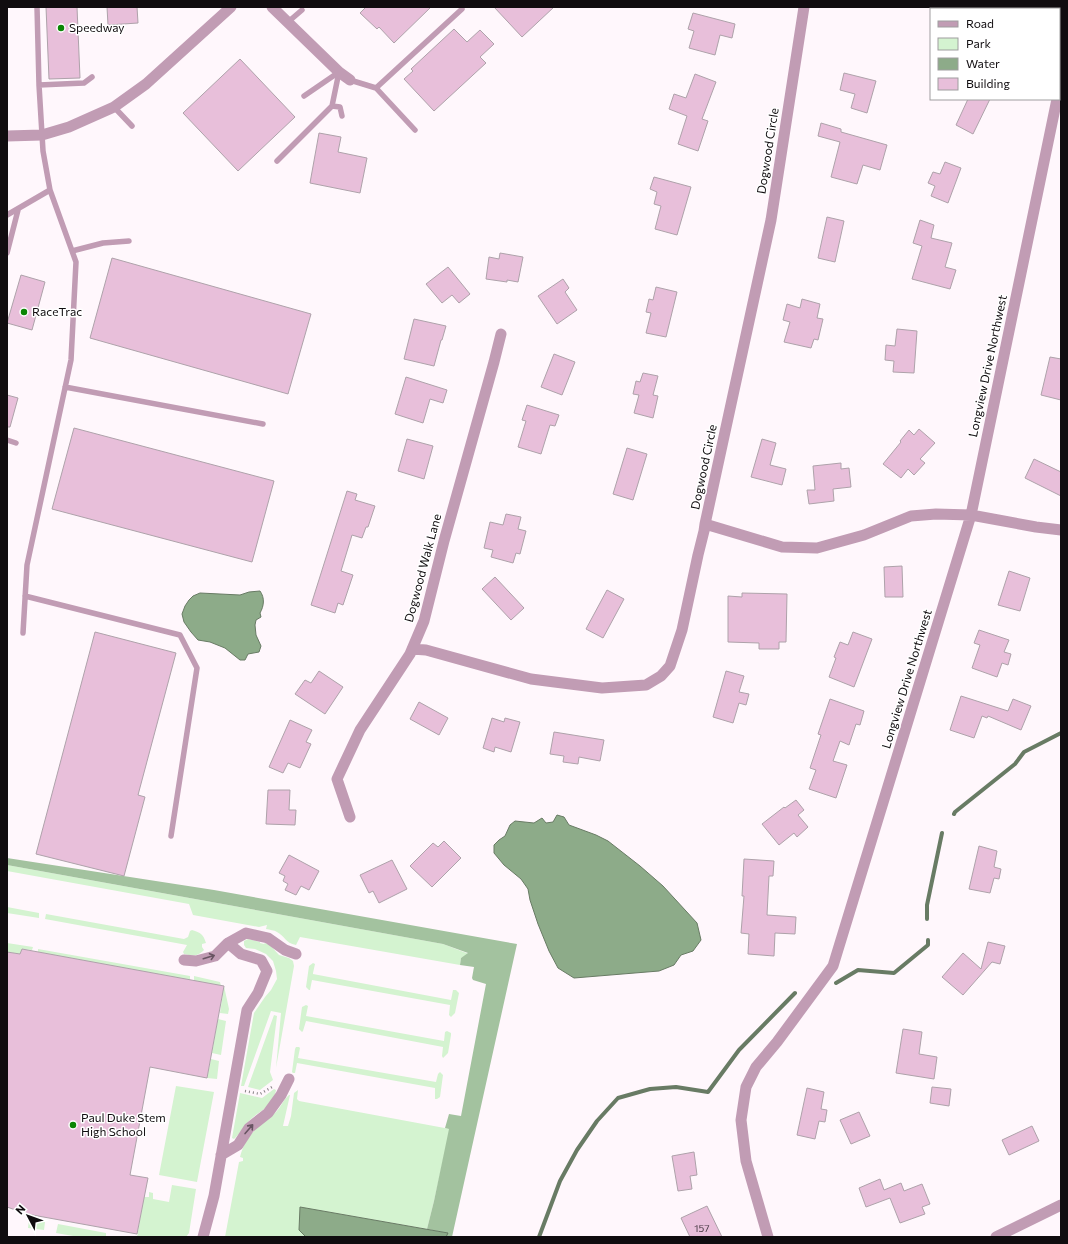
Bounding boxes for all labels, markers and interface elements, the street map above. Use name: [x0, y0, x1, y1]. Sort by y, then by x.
legend: [930, 8, 1060, 100]
text: Road: [966, 16, 994, 30]
place label: Speedway: [69, 20, 125, 34]
marker: Speedway: [56, 23, 66, 33]
text: Park: [966, 36, 992, 50]
text: Water: [966, 56, 1000, 70]
text: Building: [966, 76, 1010, 90]
street label: Dogwood Circle: [753, 107, 781, 195]
street label: Longview Drive Northwest: [965, 293, 1009, 438]
place label: RaceTrac: [32, 304, 82, 318]
marker: RaceTrac: [19, 307, 29, 317]
street label: Dogwood Circle: [687, 423, 719, 511]
street label: Dogwood Walk Lane: [401, 512, 443, 623]
street label: Longview Drive Northwest: [878, 607, 934, 750]
one-way arrow: [202, 953, 215, 960]
place label: Paul Duke Stem High School: [81, 1110, 166, 1138]
marker: Paul Duke Stem High School: [68, 1120, 78, 1130]
one-way arrow: [245, 1124, 254, 1134]
north arrow: [8, 1196, 48, 1236]
text: N: [12, 1202, 28, 1216]
house number: 157: [694, 1222, 710, 1234]

